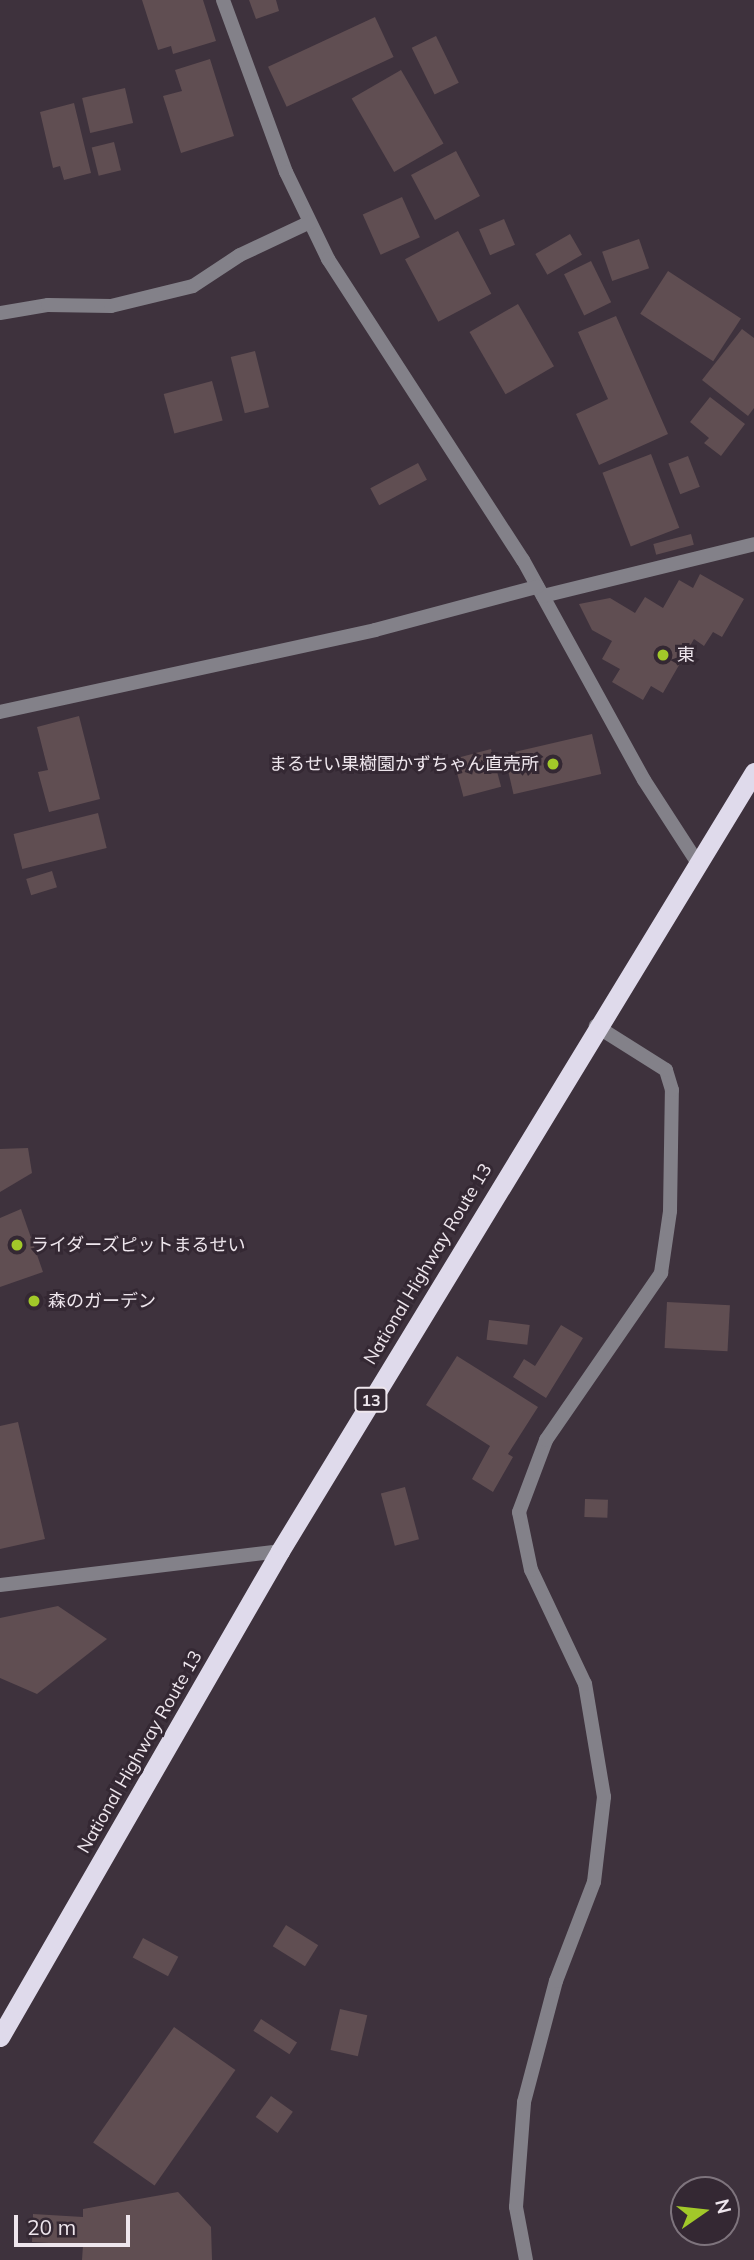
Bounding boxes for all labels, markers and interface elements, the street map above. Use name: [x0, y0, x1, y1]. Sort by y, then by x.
place label: 東: [677, 644, 695, 666]
marker: 東: [655, 647, 671, 663]
place label: まるせい果樹園かずちゃん直売所: [269, 753, 539, 775]
marker: まるせい果樹園かずちゃん直売所: [545, 756, 561, 772]
street label: National Highway Route 13: [359, 1160, 497, 1368]
place label: ライダーズピットまるせい: [31, 1234, 247, 1256]
marker: ライダーズピットまるせい: [9, 1237, 25, 1253]
place label: 森のガーデン: [48, 1290, 156, 1312]
marker: 森のガーデン: [26, 1293, 42, 1309]
road number: 13: [354, 1388, 388, 1412]
street label: National Highway Route 13: [73, 1647, 207, 1857]
north arrow: [670, 2176, 740, 2246]
text: N: [710, 2197, 737, 2216]
scale bar: [18, 2200, 133, 2244]
text: 20 m: [27, 2214, 76, 2240]

